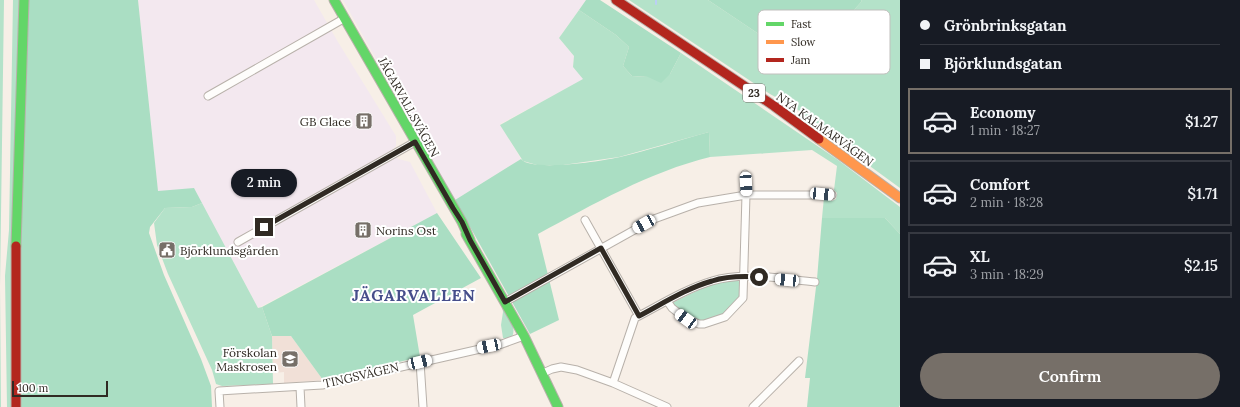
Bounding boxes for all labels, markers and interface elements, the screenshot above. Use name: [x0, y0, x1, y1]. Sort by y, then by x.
legend: [758, 10, 890, 74]
text: Grönbrinksgatan: [944, 16, 1067, 35]
text: Fast: [791, 17, 812, 31]
text: Slow: [791, 35, 816, 49]
text: Jam: [790, 53, 811, 67]
street label: JÄGARVALLSVÄGEN: [375, 54, 443, 159]
text: Björklundsgatan: [944, 54, 1062, 73]
road number: 23: [743, 84, 765, 102]
street label: NYA KALMARVÄGEN: [774, 89, 876, 169]
icon: car: [922, 103, 958, 139]
text: Economy: [970, 103, 1035, 122]
building icon: GB Glace: [354, 111, 374, 131]
text: $1.27: [1185, 112, 1218, 131]
place label: GB Glace: [300, 114, 351, 129]
text: 1 min · 18:27: [970, 122, 1040, 139]
callout: 2 min: [231, 169, 297, 197]
car: [739, 172, 753, 196]
text: 2 min: [247, 174, 281, 191]
icon: car: [922, 175, 958, 211]
text: Comfort: [970, 175, 1030, 194]
text: $1.71: [1188, 184, 1218, 203]
car: [810, 187, 834, 201]
text: 2 min · 18:28: [970, 194, 1043, 211]
car: [631, 213, 657, 235]
route end: [255, 218, 273, 236]
building icon: Norins Ost: [353, 220, 373, 240]
place label: Norins Ost: [376, 223, 437, 238]
public building icon: Björklundsgården: [157, 240, 177, 260]
place label: Björklundsgården: [180, 243, 278, 258]
icon: car: [922, 247, 958, 283]
text: XL: [970, 247, 990, 266]
text: $2.15: [1184, 256, 1218, 275]
text: 3 min · 18:29: [970, 266, 1044, 283]
route start: [750, 268, 768, 286]
car: [775, 273, 799, 287]
district label: JÄGARVALLEN: [352, 285, 476, 305]
car: [673, 307, 699, 331]
car: [476, 338, 502, 354]
place label: Förskolan Maskrosen: [216, 345, 277, 374]
school or university icon: Förskolan Maskrosen: [280, 349, 300, 369]
car: [407, 353, 433, 371]
button: Confirm: [920, 353, 1220, 399]
street label: TINGSVÄGEN: [322, 359, 400, 391]
scale bar: [12, 379, 108, 398]
text: 100 m: [18, 381, 48, 395]

